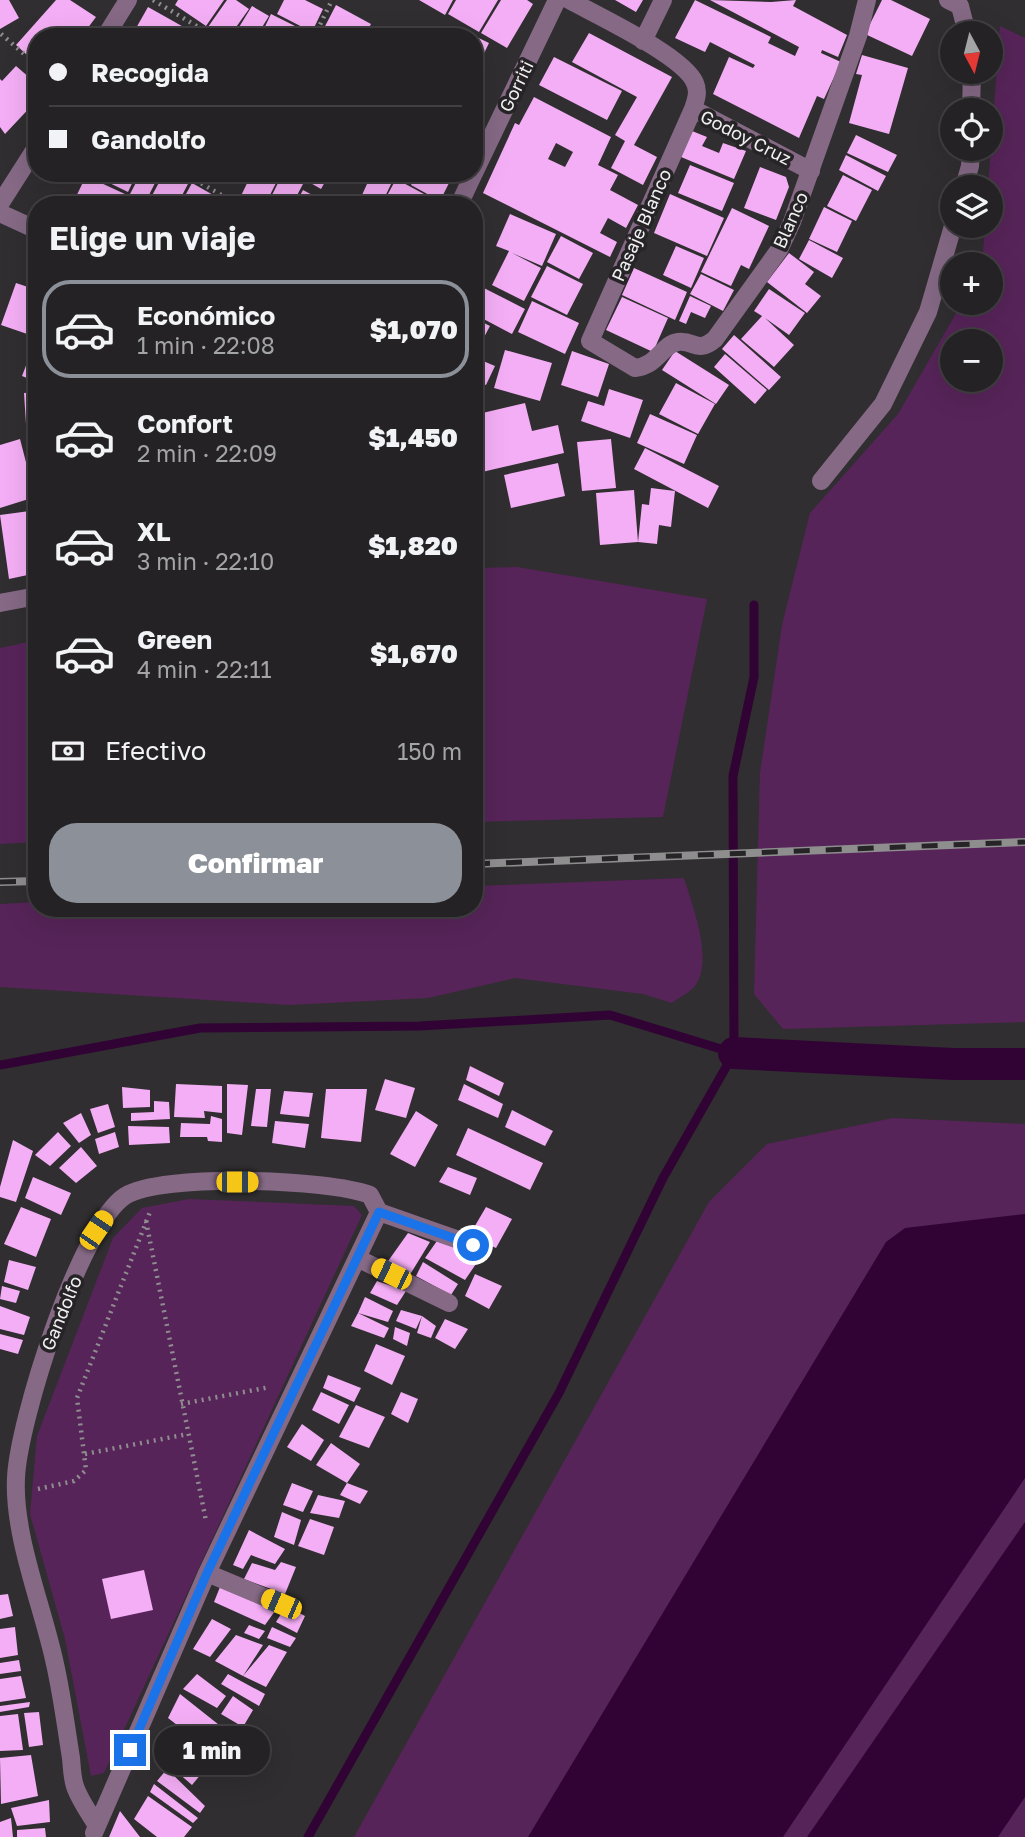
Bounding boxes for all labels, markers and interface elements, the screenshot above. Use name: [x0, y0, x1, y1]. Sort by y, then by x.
north arrow: [940, 21, 1003, 84]
map controls: [940, 21, 1003, 392]
text: Recogida: [91, 57, 209, 88]
street label: Gorriti: [494, 57, 538, 115]
button: locate: [940, 98, 1003, 161]
street label: Godoy Cruz: [697, 105, 795, 169]
text: Gandolfo: [91, 124, 206, 155]
street label: Pasaje Blanco: [606, 165, 676, 285]
button: layers: [940, 175, 1003, 238]
street label: Blanco: [768, 188, 812, 252]
text: Elige un viaje: [49, 219, 256, 257]
button: +: [940, 252, 1003, 315]
icon: car: [53, 298, 116, 361]
text: Económico: [137, 300, 275, 331]
text: $1,070: [370, 314, 458, 345]
button: −: [940, 329, 1003, 392]
text: 1 min · 22:08: [137, 331, 275, 359]
icon: car: [53, 406, 116, 469]
text: Confort: [137, 408, 233, 439]
text: $1,450: [368, 422, 458, 453]
text: 2 min · 22:09: [137, 439, 277, 467]
icon: car: [53, 514, 116, 577]
text: XL: [137, 516, 171, 547]
text: $1,820: [368, 530, 458, 561]
text: 3 min · 22:10: [137, 547, 274, 575]
icon: car: [53, 622, 116, 685]
text: Green: [137, 624, 212, 655]
text: $1,670: [370, 638, 458, 669]
text: 4 min · 22:11: [137, 655, 272, 683]
icon: cash: [49, 732, 87, 770]
text: Efectivo: [105, 735, 206, 766]
text: 150 m: [397, 737, 462, 765]
button: Confirmar: [49, 823, 462, 903]
car: [217, 1172, 259, 1193]
car: [76, 1207, 117, 1253]
route start: [457, 1229, 489, 1261]
car: [368, 1255, 415, 1293]
street label: Gandolfo: [36, 1273, 86, 1353]
car: [258, 1586, 305, 1622]
callout: 1 min: [154, 1726, 270, 1774]
route end: [114, 1734, 146, 1766]
text: 1 min: [183, 1736, 241, 1764]

